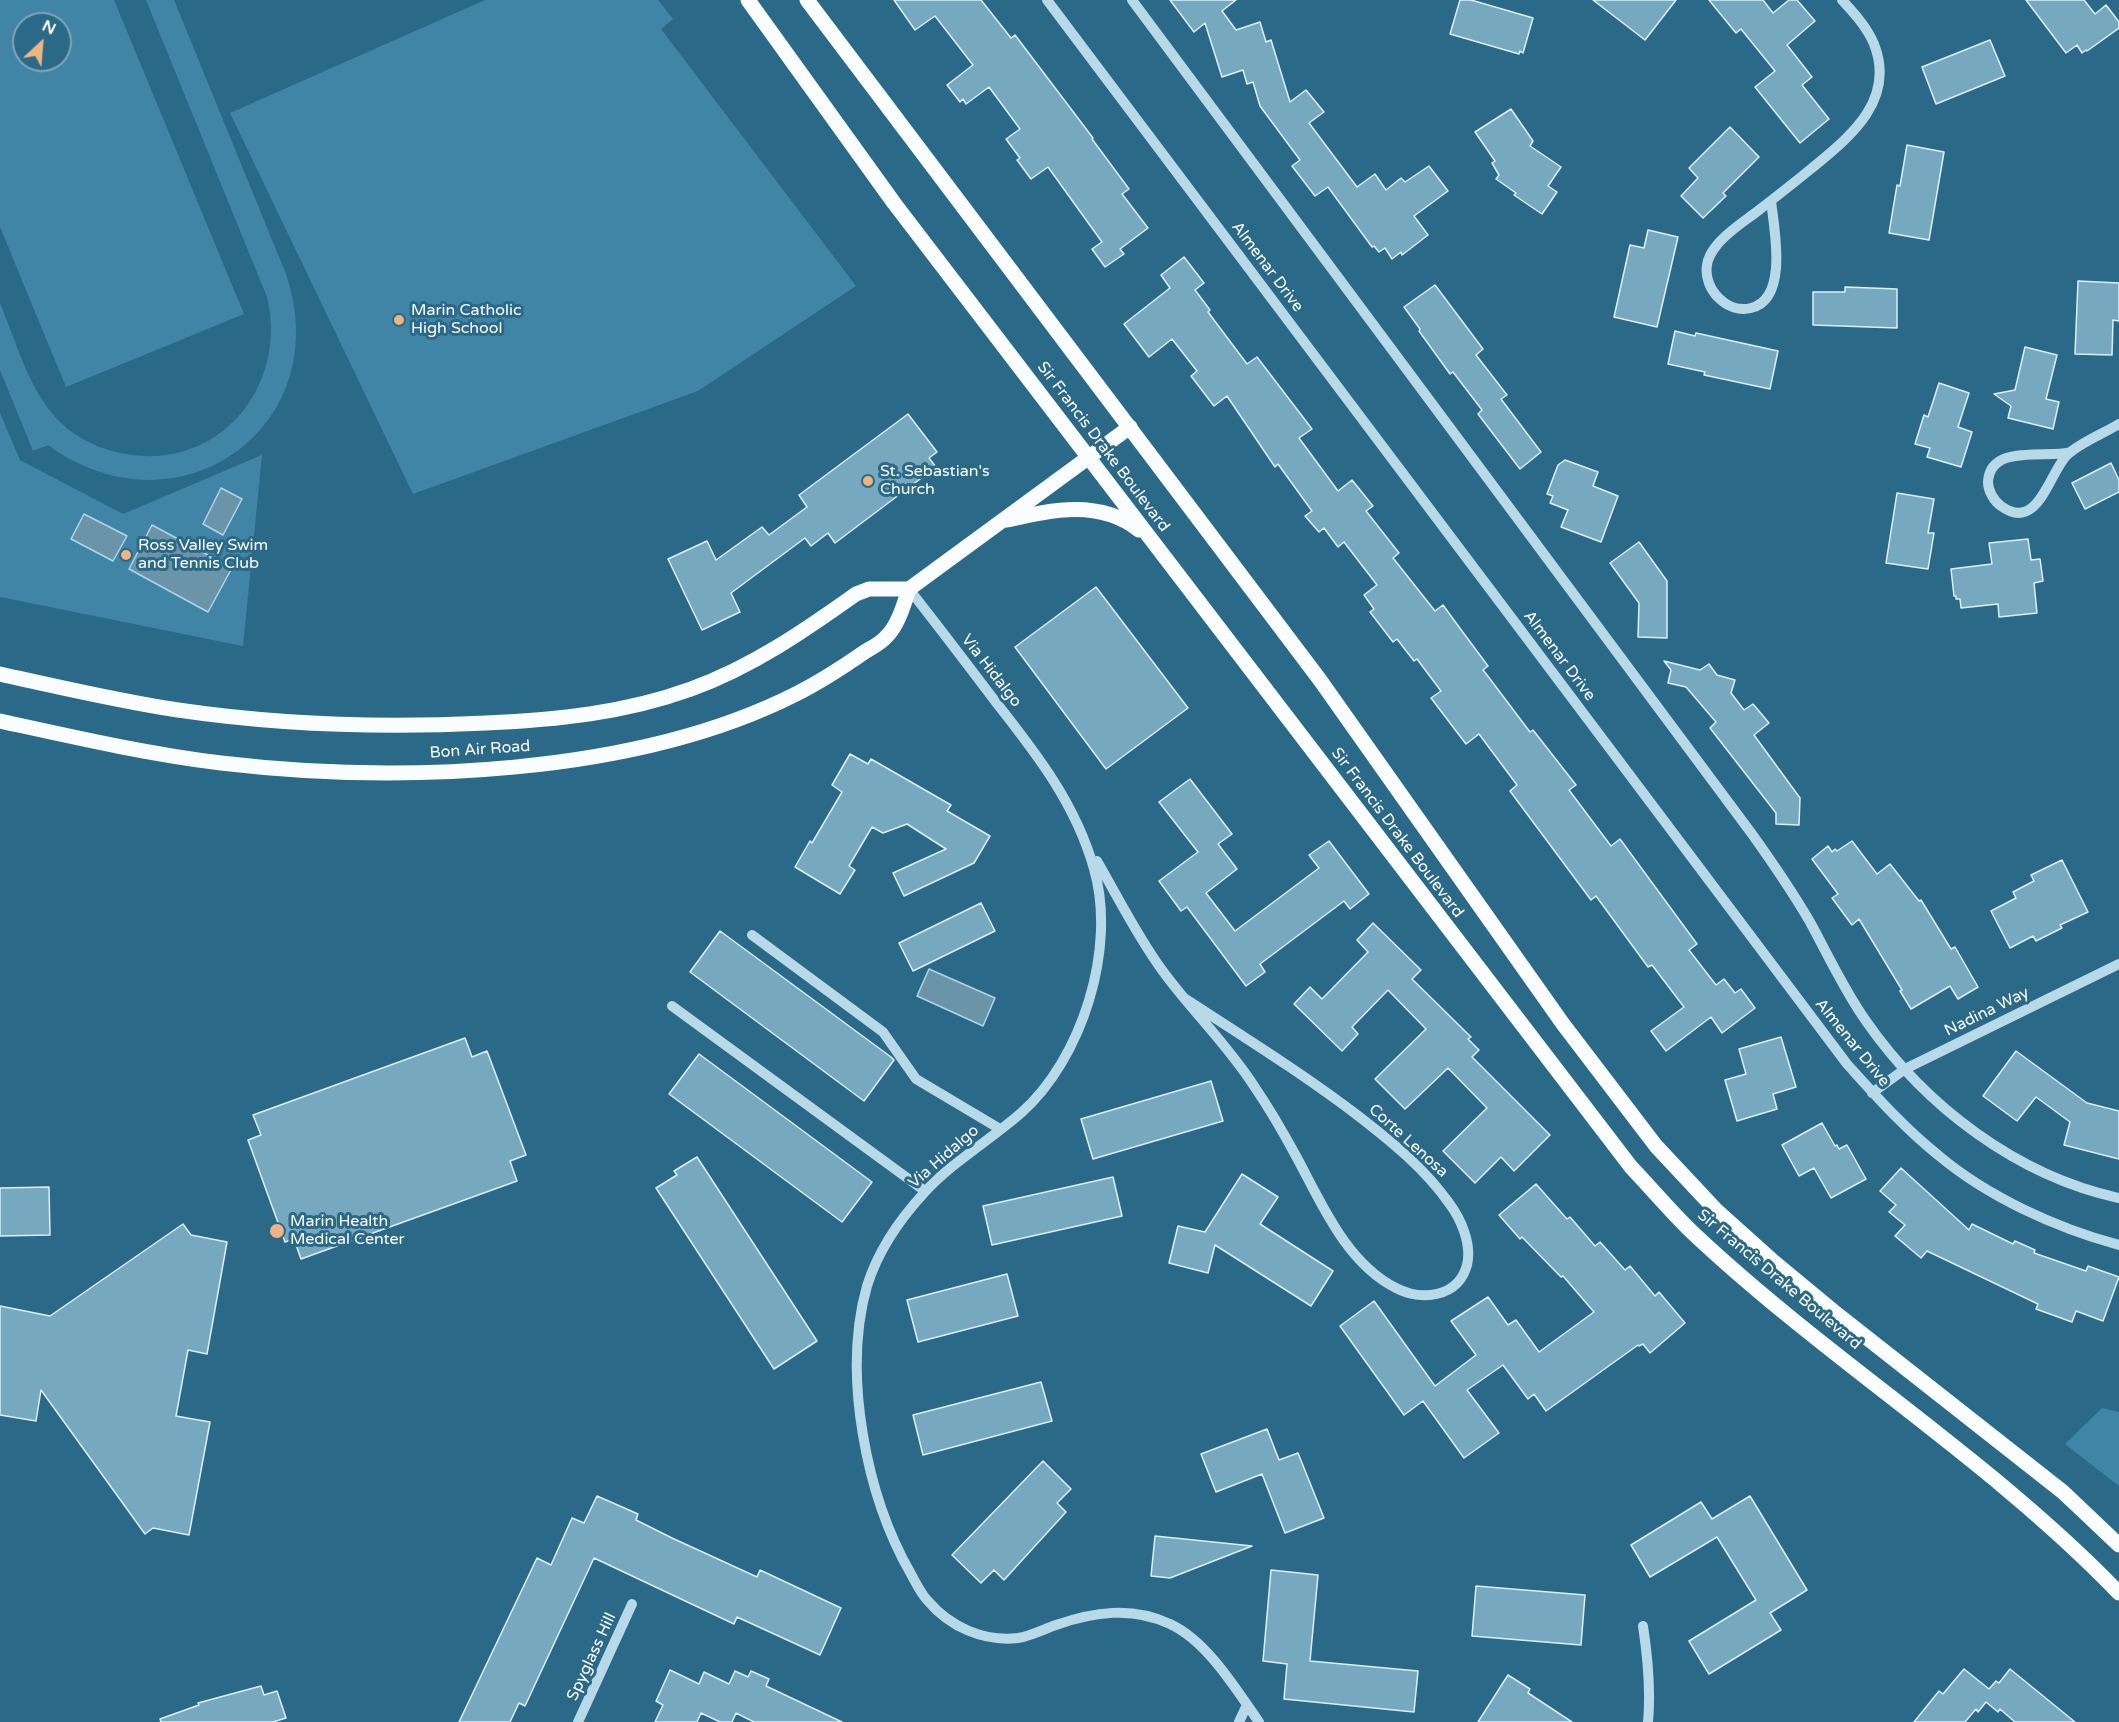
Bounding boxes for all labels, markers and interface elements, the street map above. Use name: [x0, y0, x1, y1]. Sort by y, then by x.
north arrow: [12, 12, 72, 72]
text: N: [39, 16, 59, 39]
street label: Almenar Drive: [1227, 218, 1307, 316]
place label: Marin Catholic High School: [411, 301, 521, 339]
marker: Marin Catholic High School: [392, 313, 406, 327]
street label: Sir Francis Drake Boulevard: [1033, 358, 1173, 536]
place label: St. Sebastian's Church: [880, 462, 990, 500]
marker: St. Sebastian's Church: [861, 474, 875, 488]
place label: Ross Valley Swim and Tennis Club: [138, 536, 268, 574]
marker: Ross Valley Swim and Tennis Club: [119, 548, 133, 562]
street label: Almenar Drive: [1519, 607, 1599, 705]
street label: Via Hidalgo: [957, 631, 1025, 711]
street label: Bon Air Road: [429, 737, 531, 763]
street label: Sir Francis Drake Boulevard: [1327, 744, 1467, 922]
street label: Nadina Way: [1942, 983, 2032, 1041]
street label: Almenar Drive: [1811, 995, 1893, 1091]
street label: Corte Lenosa: [1364, 1100, 1452, 1182]
street label: Via Hidalgo: [905, 1121, 983, 1193]
street label: Sir Francis Drake Boulevard: [1693, 1206, 1865, 1354]
place label: Marin Health Medical Center: [290, 1212, 405, 1250]
marker: Marin Health Medical Center: [268, 1222, 286, 1240]
street label: Spyglass Hill: [563, 1610, 621, 1704]

